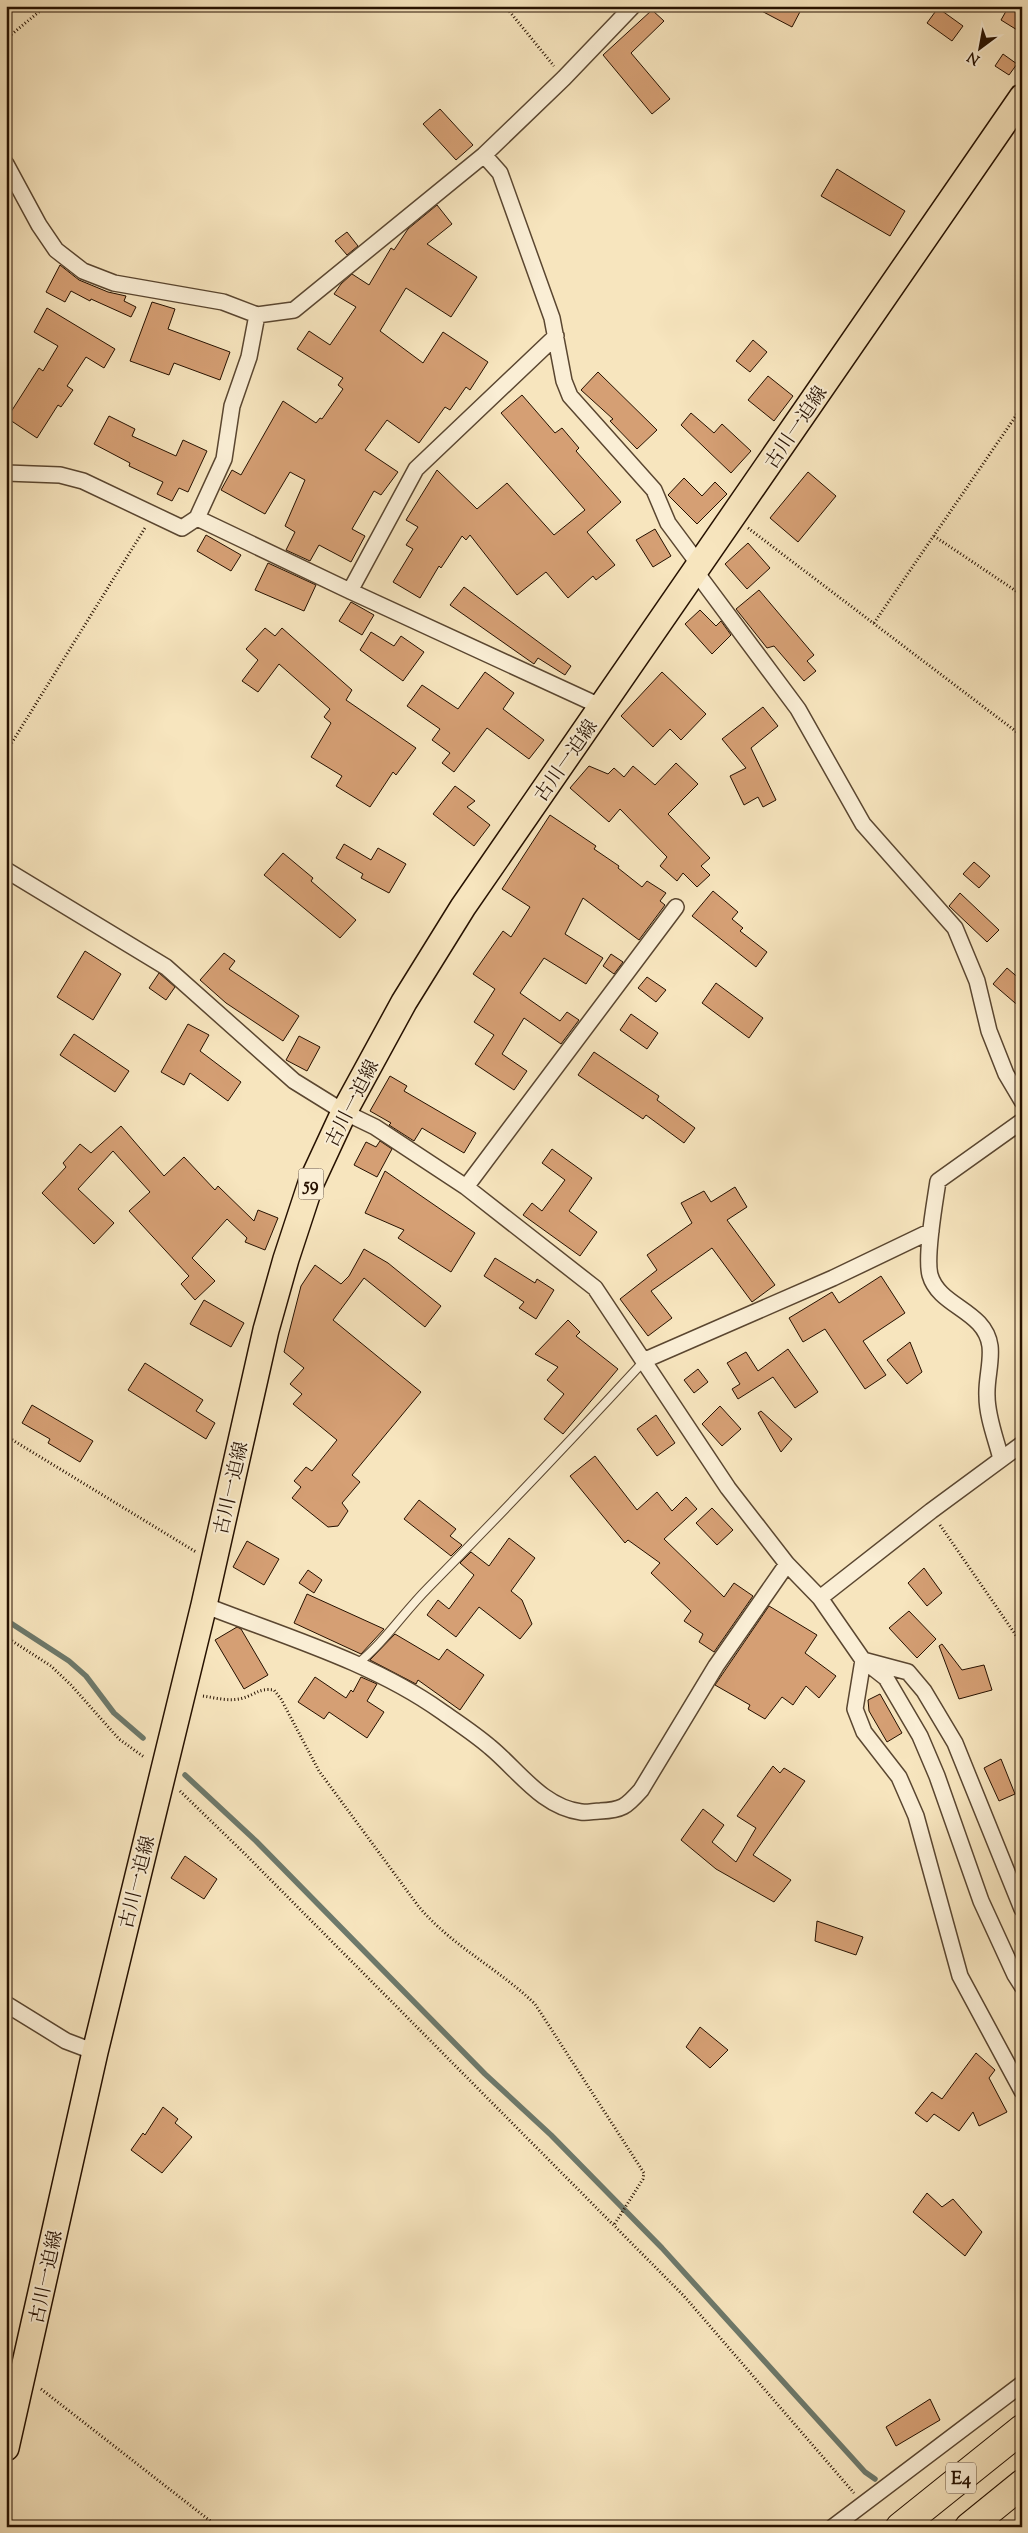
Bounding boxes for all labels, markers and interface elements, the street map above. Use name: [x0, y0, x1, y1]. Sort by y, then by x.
north arrow: [956, 22, 1006, 72]
text: N: [964, 46, 984, 69]
street label: 古川一迫線: [759, 381, 835, 475]
street label: 古川一迫線: [529, 715, 605, 808]
street label: 古川一迫線: [320, 1056, 387, 1153]
road number: 59: [298, 1168, 324, 1200]
street label: 古川一迫線: [209, 1439, 256, 1538]
street label: 古川一迫線: [114, 1833, 163, 1932]
street label: 古川一迫線: [24, 2228, 71, 2327]
road number: E4: [946, 2462, 976, 2494]

